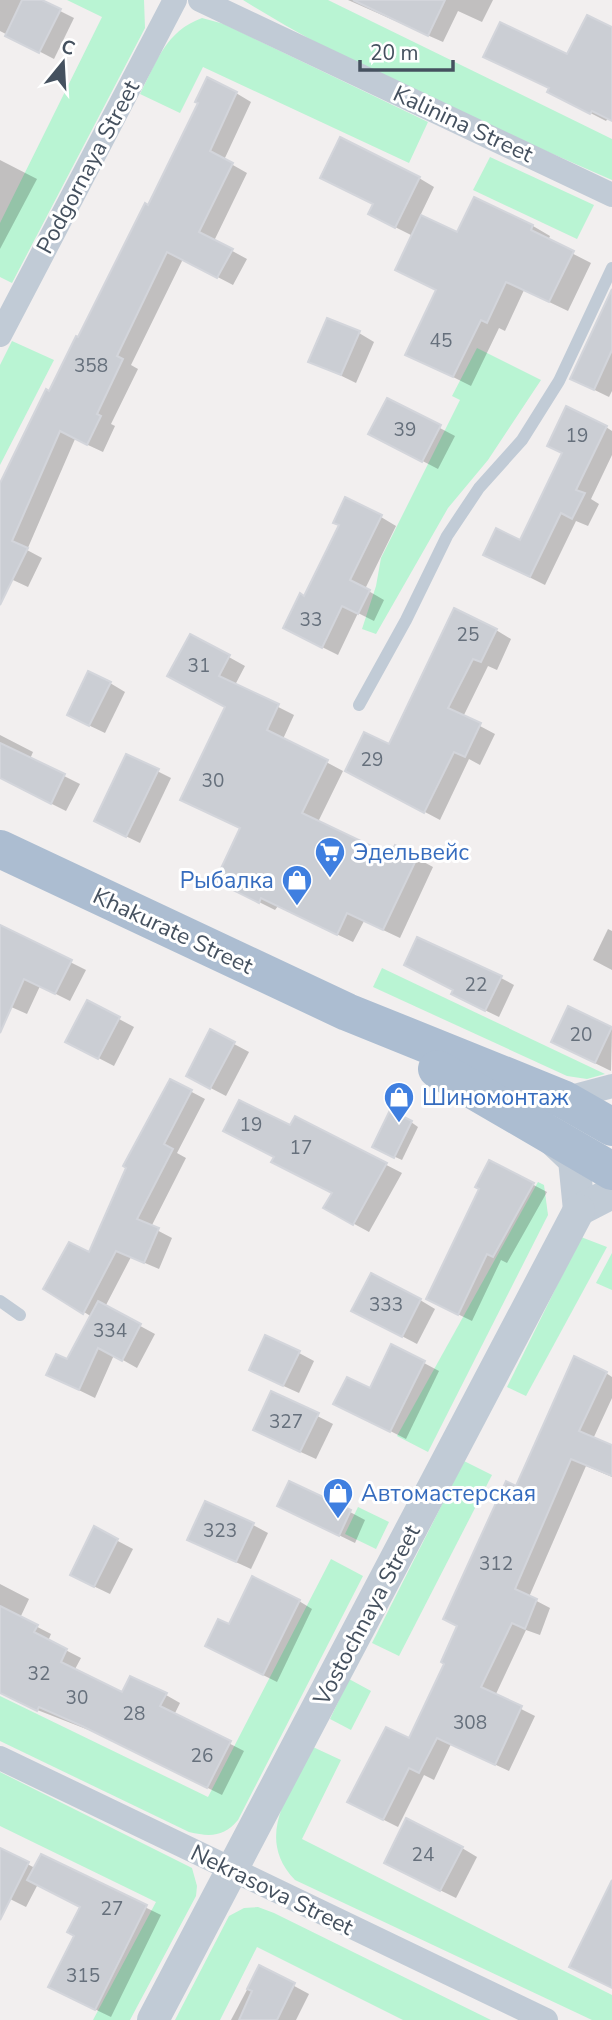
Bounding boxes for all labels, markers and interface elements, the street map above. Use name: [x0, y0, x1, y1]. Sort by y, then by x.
north arrow: [28, 28, 98, 98]
scale bar: [360, 28, 453, 72]
text: С: [58, 33, 78, 62]
text: 20 m: [370, 39, 419, 67]
street label: Podgornaya Street: [29, 74, 147, 259]
street label: Kalinina Street: [388, 78, 539, 170]
house number: 45: [430, 328, 452, 354]
house number: 358: [74, 353, 108, 379]
house number: 39: [394, 417, 416, 443]
house number: 19: [566, 423, 588, 449]
house number: 33: [300, 607, 322, 633]
house number: 25: [457, 622, 479, 648]
house number: 31: [188, 653, 210, 679]
house number: 29: [361, 747, 383, 773]
house number: 30: [202, 768, 224, 794]
supermarket icon: Эдельвейс: [313, 835, 347, 879]
place label: Эдельвейс: [353, 837, 469, 868]
shop icon: Рыбалка: [280, 863, 314, 907]
place label: Рыбалка: [180, 865, 274, 896]
street label: Khakurate Street: [88, 880, 259, 982]
house number: 22: [465, 972, 487, 998]
house number: 20: [570, 1022, 592, 1048]
shop icon: Шиномонтаж: [382, 1080, 416, 1124]
place label: Шиномонтаж: [422, 1082, 569, 1113]
house number: 19: [240, 1112, 262, 1138]
house number: 17: [290, 1135, 312, 1161]
house number: 333: [369, 1292, 403, 1318]
house number: 334: [93, 1318, 127, 1344]
house number: 327: [269, 1409, 303, 1435]
shop icon: Автомастерская: [321, 1476, 355, 1520]
place label: Автомастерская: [361, 1478, 536, 1509]
house number: 323: [203, 1518, 237, 1544]
street label: Vostochnaya Street: [306, 1518, 428, 1712]
house number: 312: [479, 1551, 513, 1577]
house number: 32: [28, 1661, 50, 1687]
house number: 30: [66, 1685, 88, 1711]
house number: 28: [123, 1701, 145, 1727]
house number: 308: [453, 1710, 487, 1736]
house number: 26: [191, 1743, 213, 1769]
street label: Nekrasova Street: [186, 1837, 359, 1943]
house number: 24: [412, 1842, 434, 1868]
house number: 27: [101, 1896, 123, 1922]
house number: 315: [66, 1963, 100, 1989]

